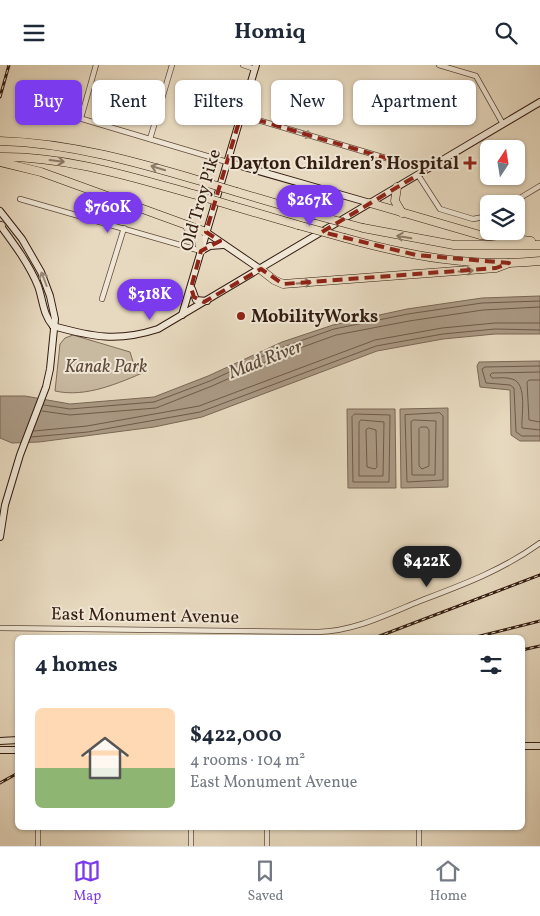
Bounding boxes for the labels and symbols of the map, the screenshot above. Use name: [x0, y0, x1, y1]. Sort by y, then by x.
one-way arrow: [296, 130, 312, 140]
north arrow: [480, 140, 525, 185]
street label: Old Troy Pike: [175, 146, 228, 254]
place label: Dayton Children’s Hospital: [230, 152, 459, 177]
marker: Dayton Children’s Hospital: [463, 156, 477, 170]
one-way arrow: [49, 157, 65, 167]
one-way arrow: [150, 163, 166, 173]
pin: $267K: [275, 185, 345, 227]
pin: $760K: [73, 191, 143, 234]
one-way arrow: [397, 232, 413, 242]
one-way arrow: [458, 266, 474, 275]
one-way arrow: [39, 272, 48, 287]
one-way arrow: [296, 278, 312, 287]
pin: $318K: [115, 279, 185, 321]
place label: MobilityWorks: [251, 305, 378, 330]
marker: MobilityWorks: [235, 310, 247, 322]
water label: Mad River: [224, 334, 307, 386]
park label: Kanak Park: [65, 355, 147, 380]
pin: $422K: [392, 545, 462, 588]
street label: East Monument Avenue: [51, 602, 239, 631]

